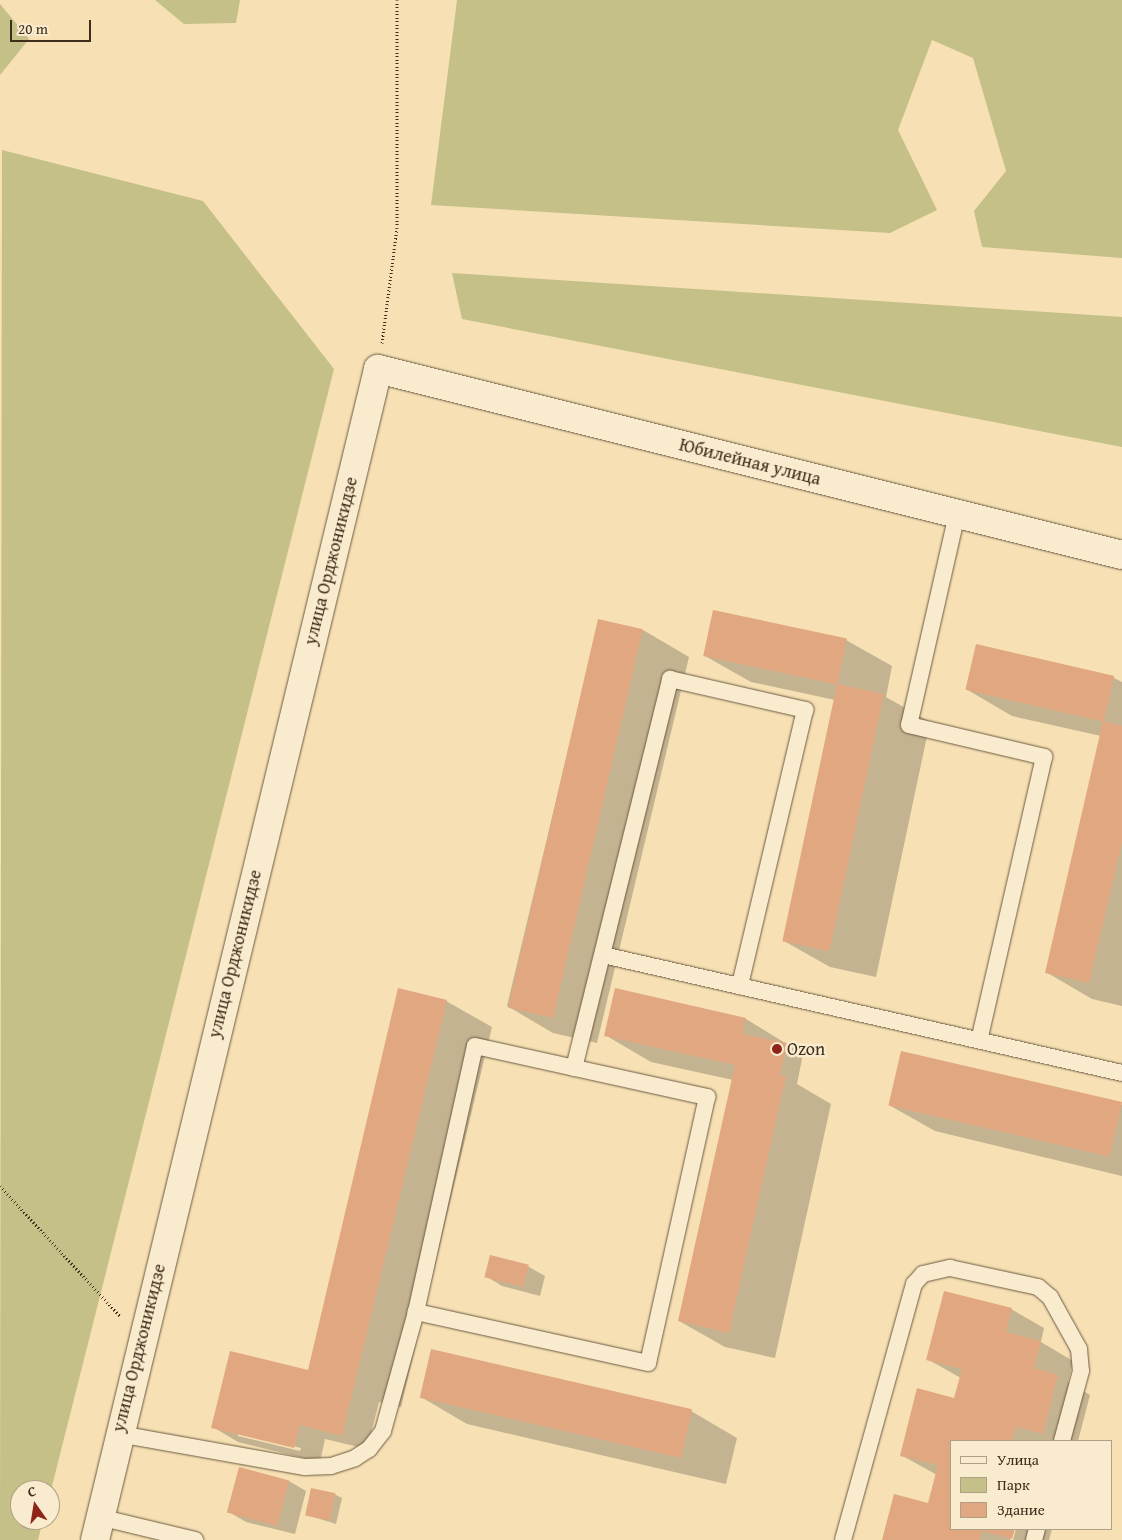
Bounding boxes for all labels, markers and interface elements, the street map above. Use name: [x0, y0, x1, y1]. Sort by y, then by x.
scale bar: [12, 10, 94, 42]
text: 20 m: [18, 18, 48, 39]
street label: Юбилейная улица: [677, 434, 823, 490]
street label: улица Орджоникидзе: [300, 475, 362, 647]
street label: улица Орджоникидзе: [204, 868, 266, 1040]
place label: Ozon: [787, 1038, 825, 1060]
marker: Ozon: [771, 1043, 783, 1055]
street label: улица Орджоникидзе: [108, 1262, 170, 1434]
legend: [950, 1440, 1112, 1530]
text: Улица: [997, 1449, 1039, 1470]
text: Парк: [997, 1474, 1030, 1495]
north arrow: [10, 1480, 60, 1530]
text: С: [26, 1481, 38, 1502]
text: Здание: [997, 1499, 1045, 1520]

